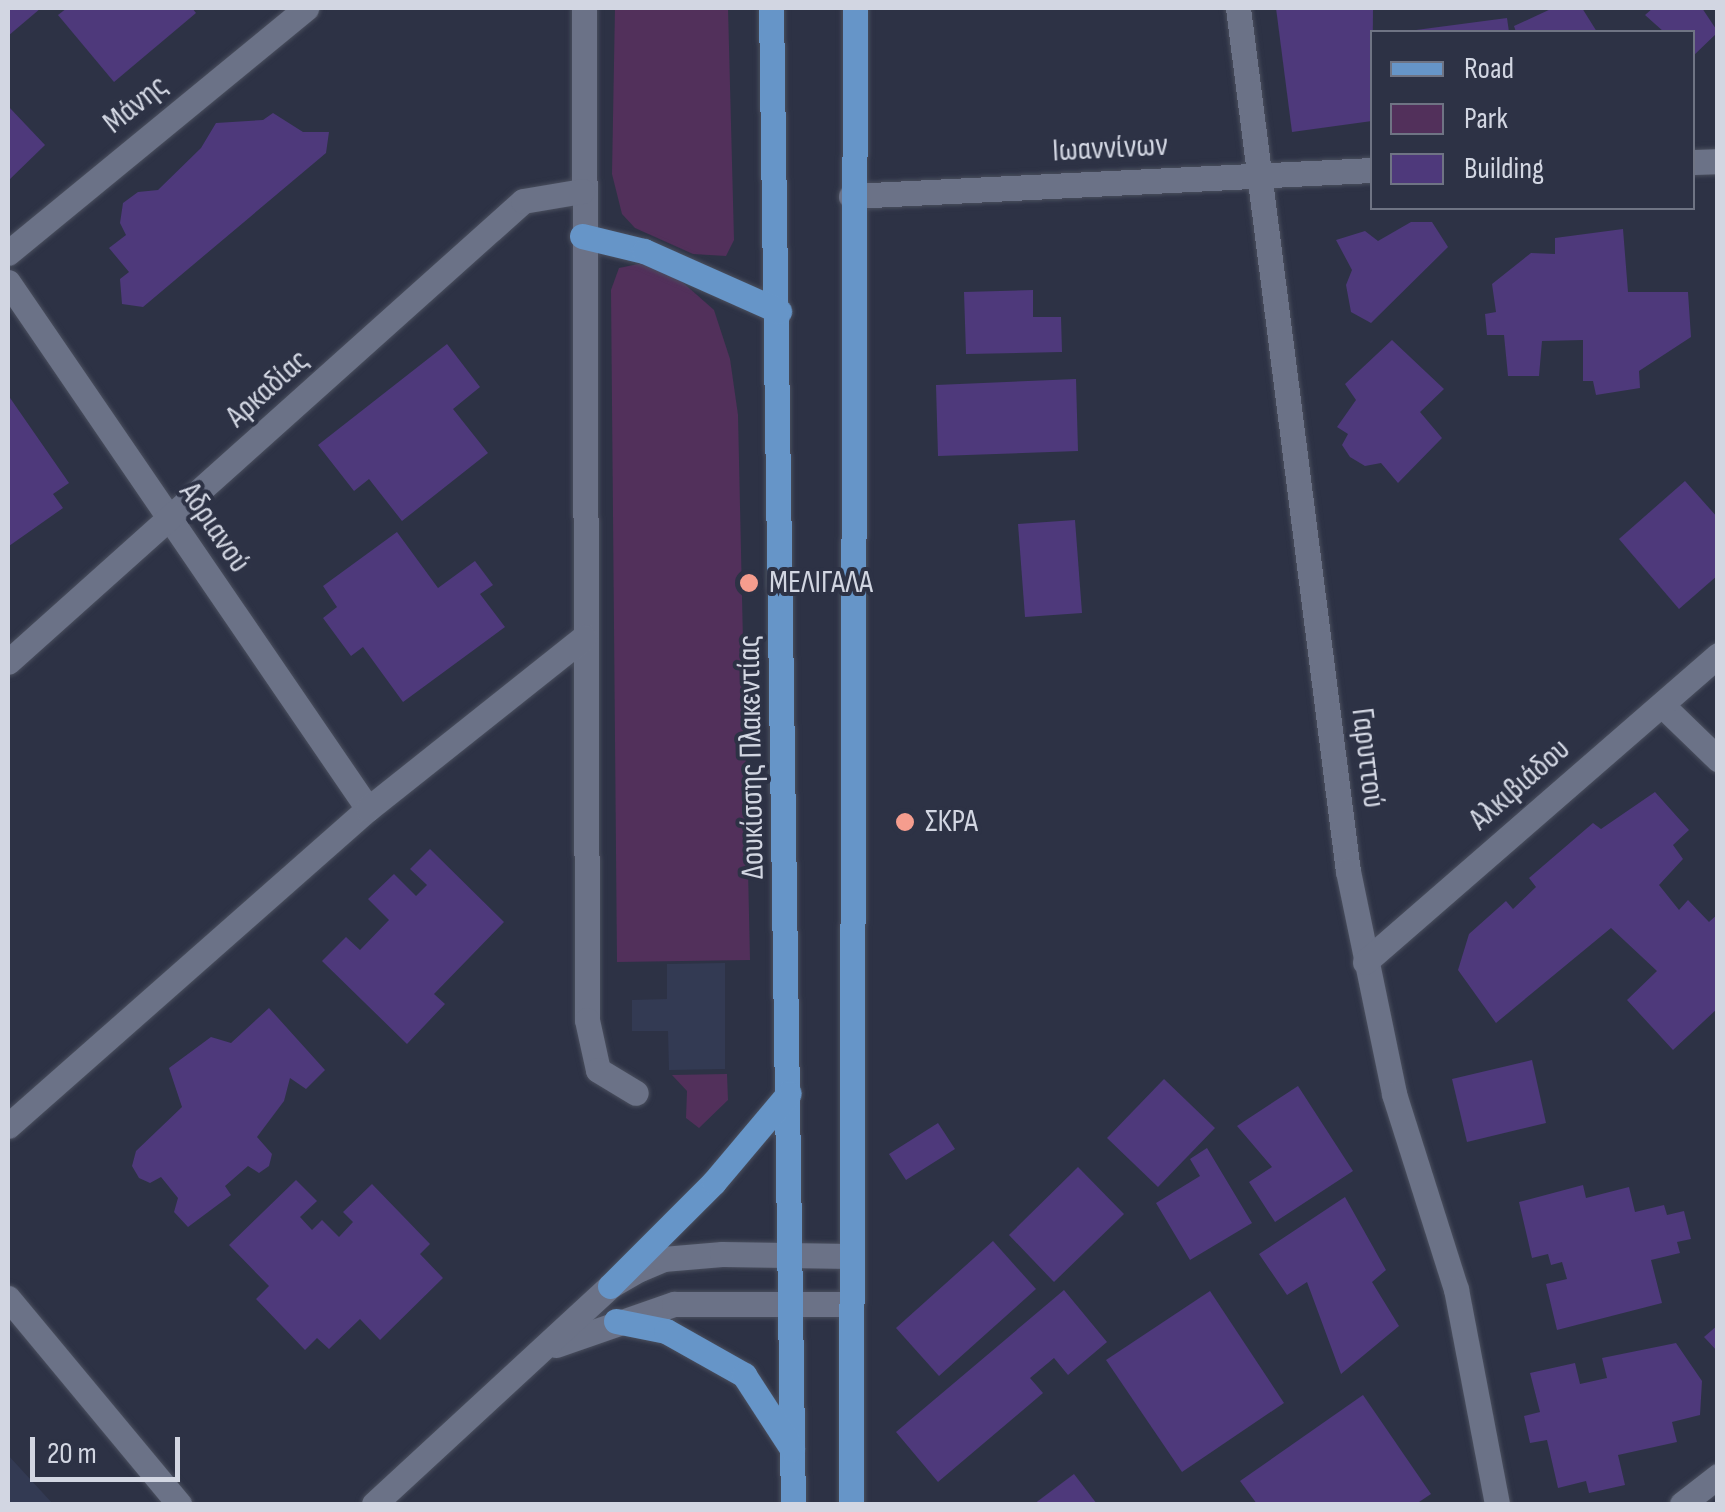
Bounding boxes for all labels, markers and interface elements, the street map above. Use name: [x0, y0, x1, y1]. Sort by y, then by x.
legend: [1370, 30, 1695, 210]
text: Road: [1464, 51, 1514, 87]
street label: Μάνης: [96, 67, 176, 143]
text: Park: [1464, 101, 1508, 137]
street label: Ιωαννίνων: [1051, 127, 1169, 171]
text: Building: [1464, 151, 1544, 187]
street label: Αρκαδίας: [218, 342, 318, 436]
street label: Αδριανού: [170, 476, 258, 580]
place label: ΜΕΛΙΓΑΛΑ: [769, 564, 873, 602]
marker: ΜΕΛΙΓΑΛΑ: [738, 572, 760, 594]
street label: Δουκίσσης Πλακεντίας: [731, 635, 773, 879]
street label: Γαρυττού: [1342, 706, 1392, 810]
street label: Αλκιβιάδου: [1462, 731, 1578, 839]
place label: ΣΚΡΑ: [925, 803, 978, 841]
marker: ΣΚΡΑ: [894, 811, 916, 833]
scale bar: [35, 1417, 185, 1479]
text: 20 m: [47, 1436, 97, 1472]

